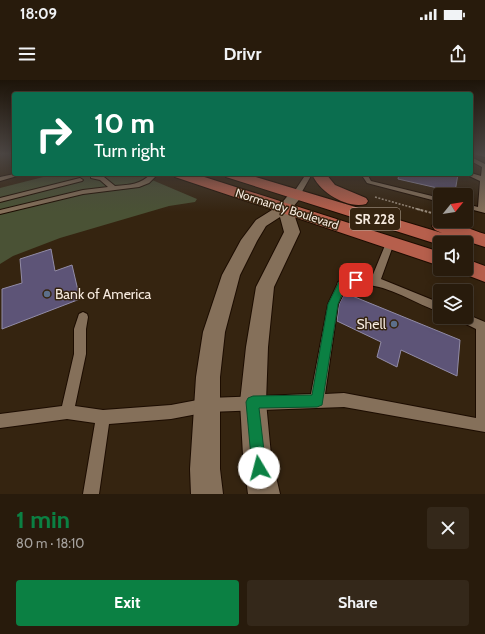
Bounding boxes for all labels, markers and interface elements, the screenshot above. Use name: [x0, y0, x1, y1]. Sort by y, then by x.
text: 18:09: [20, 5, 57, 23]
icon: menu: [16, 43, 38, 65]
text: Drivr: [224, 43, 261, 65]
icon: share: [447, 43, 469, 65]
text: 10 m: [94, 106, 155, 140]
icon: right: [28, 108, 80, 160]
text: Turn right: [94, 140, 165, 162]
street label: Normandy Boulevard: [234, 185, 341, 232]
north arrow: [433, 188, 473, 228]
map controls: [433, 188, 473, 324]
road number: SR 228: [350, 208, 400, 230]
button: sound: [433, 236, 473, 276]
pin: [339, 263, 373, 297]
icon: arrive: [345, 269, 367, 291]
button: layers: [433, 284, 473, 324]
place label: Bank of America: [55, 285, 152, 303]
marker: Bank of America: [42, 289, 52, 299]
place label: Shell: [357, 315, 387, 333]
marker: Shell: [389, 319, 399, 329]
position arrow: [238, 447, 280, 489]
text: 1 min: [16, 505, 70, 534]
button: close: [427, 507, 469, 549]
text: 80 m · 18:10: [16, 535, 84, 551]
button: Exit: [16, 580, 239, 626]
button: Share: [247, 580, 469, 626]

